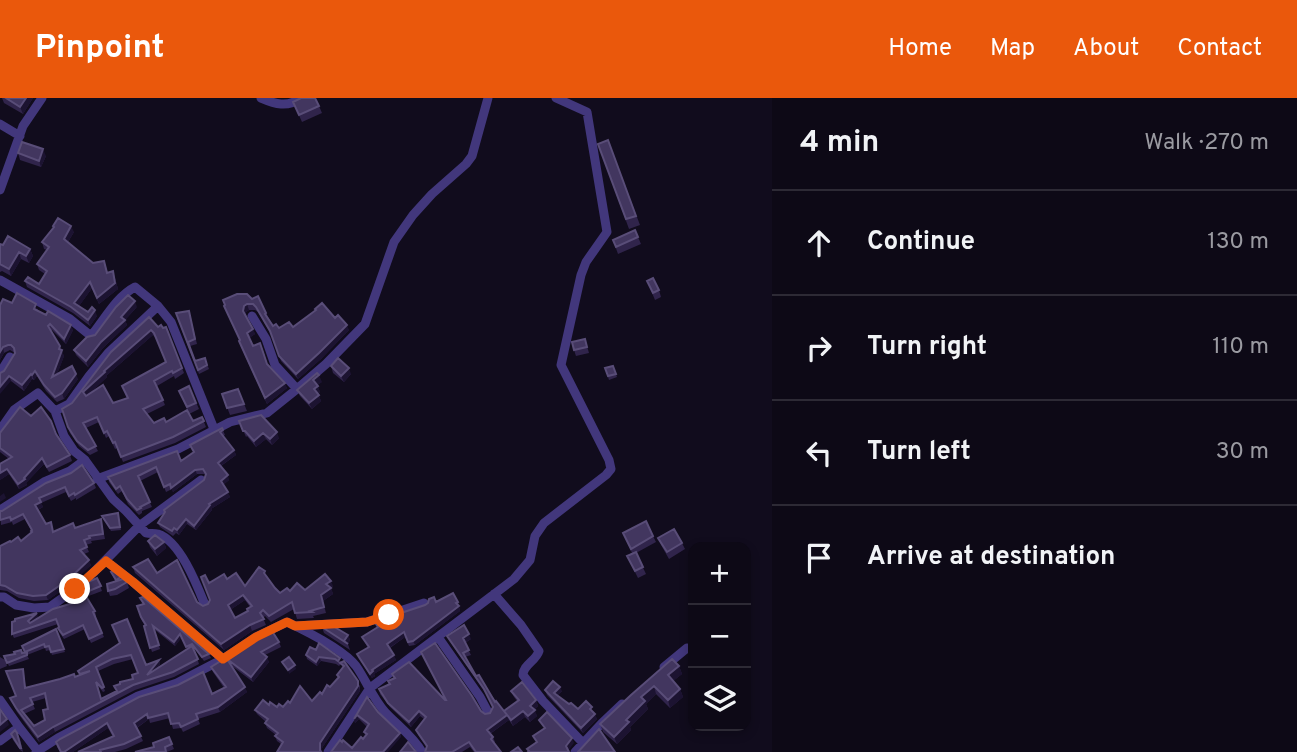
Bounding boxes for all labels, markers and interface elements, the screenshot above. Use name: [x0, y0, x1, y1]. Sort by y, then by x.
text: Pinpoint: [35, 28, 164, 70]
text: Home: [888, 34, 952, 64]
text: Map: [990, 34, 1035, 64]
text: About: [1073, 34, 1139, 64]
text: Contact: [1177, 34, 1262, 64]
text: 4 min: [800, 125, 879, 162]
text: Walk · 270 m: [1144, 129, 1269, 158]
icon: ahead: [800, 224, 838, 262]
text: Continue: [867, 226, 975, 259]
text: 130 m: [1207, 228, 1269, 257]
icon: right: [800, 329, 838, 367]
text: Turn right: [867, 331, 987, 364]
text: 110 m: [1212, 333, 1269, 362]
icon: left: [800, 434, 838, 472]
text: Turn left: [867, 436, 971, 469]
text: 30 m: [1216, 438, 1269, 467]
icon: arrive: [800, 539, 838, 577]
text: Arrive at destination: [867, 541, 1115, 574]
map controls: [688, 542, 751, 731]
button: +: [688, 542, 751, 605]
route end: [59, 573, 90, 604]
route start: [373, 599, 404, 630]
button: −: [688, 605, 751, 668]
button: layers: [688, 668, 751, 731]

